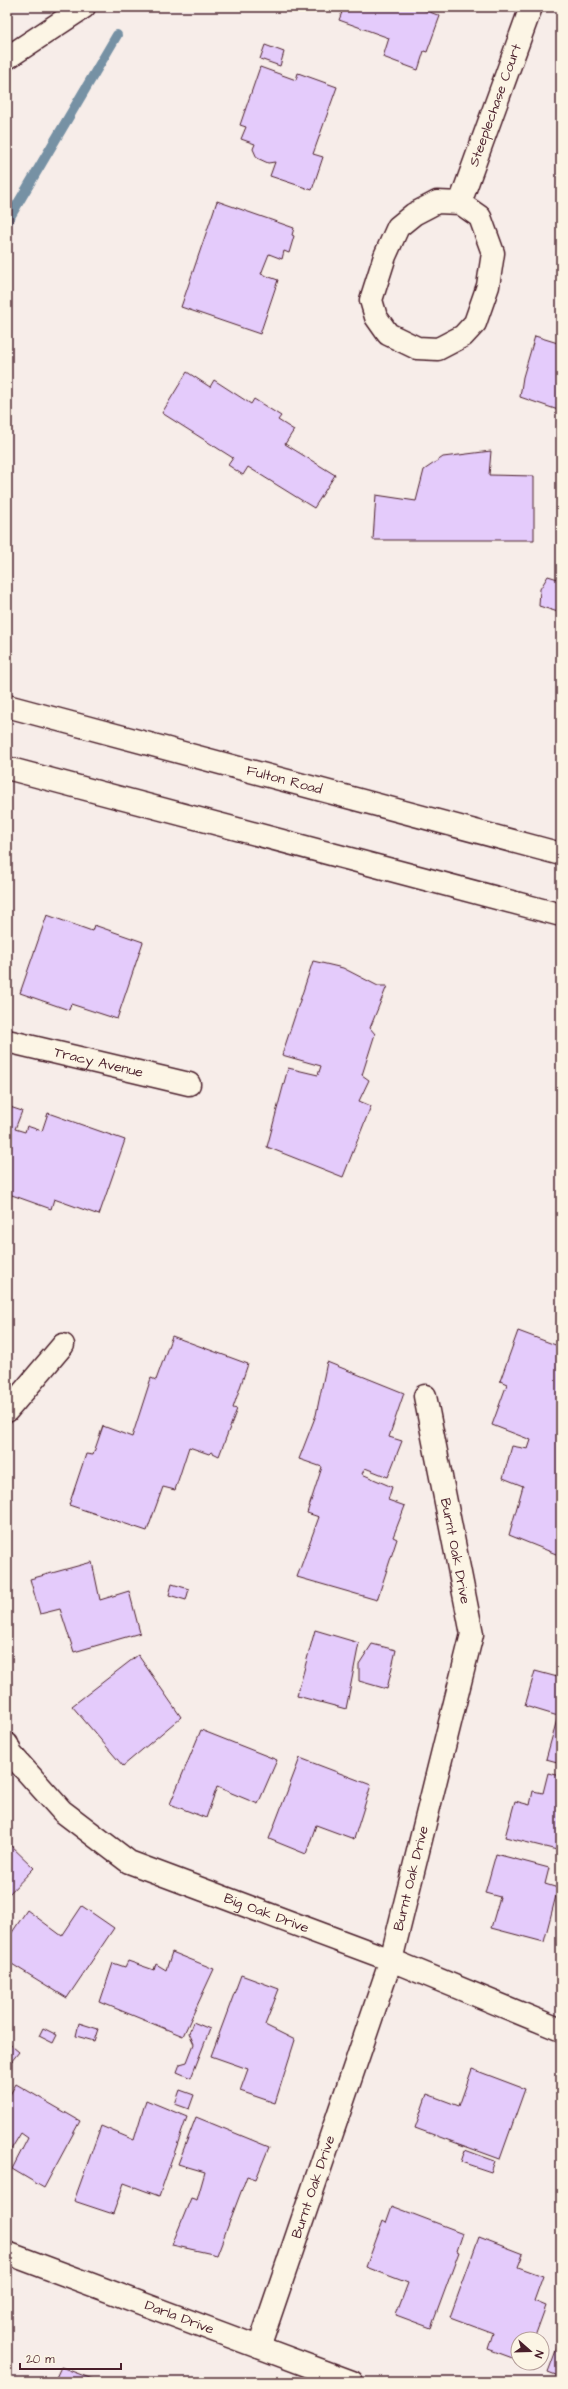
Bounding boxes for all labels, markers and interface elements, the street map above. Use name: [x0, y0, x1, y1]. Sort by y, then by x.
street label: Steeplechase Court: [464, 41, 527, 169]
street label: Fulton Road: [244, 760, 324, 800]
street label: Tracy Avenue: [52, 1042, 146, 1083]
street label: Burnt Oak Drive: [435, 1496, 475, 1606]
street label: Burnt Oak Drive: [389, 1823, 434, 1933]
street label: Big Oak Drive: [221, 1888, 312, 1939]
street label: Burnt Oak Drive: [287, 2133, 341, 2241]
street label: Darla Drive: [142, 2295, 217, 2340]
north arrow: [510, 2331, 550, 2371]
scale bar: [20, 2345, 121, 2371]
text: N: [531, 2348, 547, 2360]
text: 20 m: [26, 2351, 55, 2368]

